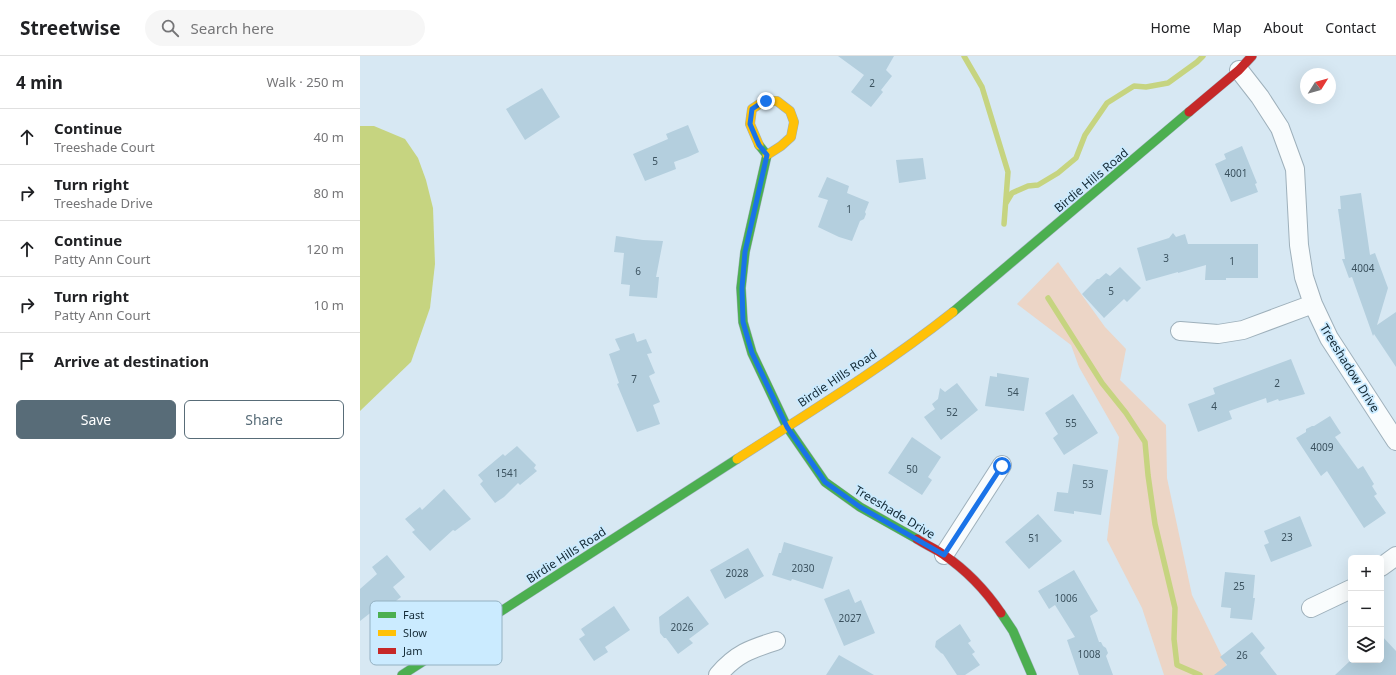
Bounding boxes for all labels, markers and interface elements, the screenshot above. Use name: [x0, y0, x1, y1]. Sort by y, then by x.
search box: [145, 10, 425, 46]
text: Streetwise: [20, 15, 121, 41]
icon: search: [159, 17, 181, 39]
text: Search here: [191, 18, 274, 38]
text: Home: [1151, 18, 1190, 37]
text: Map: [1212, 18, 1242, 37]
text: About: [1264, 18, 1303, 37]
text: Contact: [1325, 18, 1376, 37]
north arrow: [1300, 68, 1336, 104]
text: 4 min: [16, 71, 63, 94]
text: Walk · 250 m: [266, 73, 344, 91]
house number: 2: [869, 76, 875, 90]
route end: [757, 92, 775, 110]
text: Continue: [54, 118, 122, 138]
icon: ahead: [16, 126, 38, 148]
text: 40 m: [314, 128, 344, 146]
text: Treeshade Court: [54, 138, 155, 156]
street label: Birdie Hills Road: [1050, 144, 1132, 216]
house number: 5: [652, 154, 658, 168]
house number: 4001: [1225, 166, 1247, 180]
text: Turn right: [54, 174, 129, 194]
icon: right: [16, 182, 38, 204]
text: 80 m: [314, 184, 344, 202]
text: Treeshade Drive: [54, 194, 153, 212]
house number: 1: [846, 202, 852, 216]
text: Continue: [54, 230, 122, 250]
icon: ahead: [16, 238, 38, 260]
text: 120 m: [306, 240, 344, 258]
text: Patty Ann Court: [54, 250, 151, 268]
house number: 3: [1163, 251, 1169, 265]
house number: 1: [1229, 254, 1235, 268]
house number: 4004: [1352, 261, 1375, 275]
house number: 6: [635, 264, 641, 278]
house number: 5: [1108, 284, 1114, 298]
text: Turn right: [54, 286, 129, 306]
icon: right: [16, 294, 38, 316]
text: 10 m: [314, 296, 344, 314]
text: Patty Ann Court: [54, 306, 151, 324]
street label: Treeshadow Drive: [1316, 321, 1384, 415]
street label: Birdie Hills Road: [794, 345, 880, 411]
icon: arrive: [16, 350, 38, 372]
text: Arrive at destination: [54, 351, 209, 371]
house number: 7: [631, 372, 637, 386]
house number: 2: [1274, 376, 1280, 390]
house number: 54: [1007, 385, 1019, 399]
house number: 4: [1211, 399, 1217, 413]
button: Save: [16, 400, 176, 439]
button: Share: [184, 400, 344, 439]
house number: 52: [946, 405, 958, 419]
house number: 55: [1065, 416, 1077, 430]
house number: 4009: [1311, 440, 1334, 454]
route start: [993, 457, 1011, 475]
house number: 50: [906, 462, 918, 476]
house number: 1541: [496, 466, 518, 480]
house number: 53: [1082, 477, 1094, 491]
street label: Treeshade Drive: [852, 481, 939, 543]
street label: Birdie Hills Road: [523, 523, 609, 587]
house number: 23: [1281, 530, 1293, 544]
house number: 51: [1028, 531, 1040, 545]
map controls: [1348, 555, 1384, 663]
button: +: [1348, 555, 1384, 591]
house number: 2030: [792, 561, 815, 575]
house number: 2028: [726, 566, 749, 580]
house number: 25: [1233, 579, 1245, 593]
house number: 1006: [1055, 591, 1078, 605]
button: −: [1348, 591, 1384, 627]
legend: [370, 601, 502, 665]
text: Fast: [403, 607, 424, 622]
house number: 2027: [839, 611, 862, 625]
house number: 2026: [671, 620, 694, 634]
text: Slow: [403, 625, 427, 640]
button: layers: [1348, 627, 1384, 663]
text: Jam: [402, 643, 422, 658]
house number: 1008: [1078, 647, 1101, 661]
house number: 26: [1236, 648, 1248, 662]

